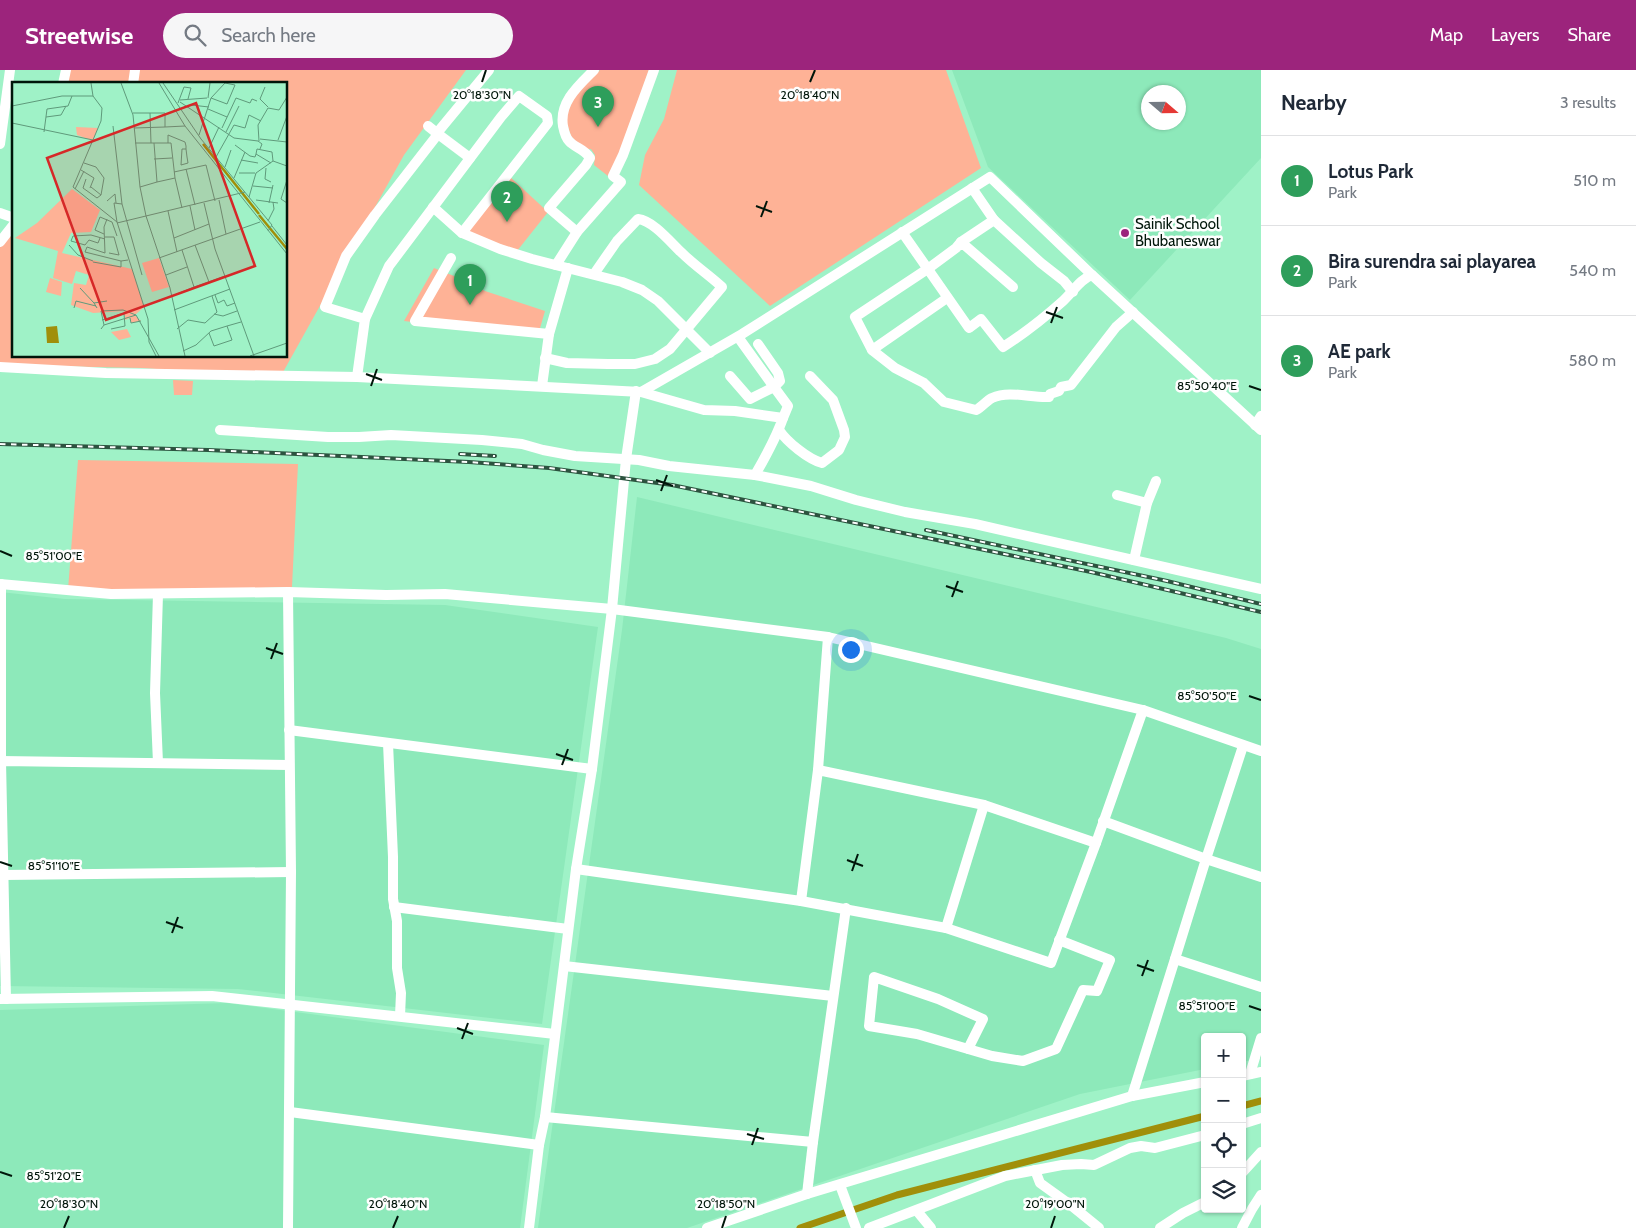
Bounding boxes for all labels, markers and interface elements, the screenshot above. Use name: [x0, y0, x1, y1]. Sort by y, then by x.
search box: [163, 13, 513, 58]
text: Streetwise: [25, 21, 133, 50]
icon: search: [181, 21, 209, 49]
text: Search here: [221, 24, 316, 47]
text: Map: [1430, 24, 1463, 46]
text: Layers: [1491, 24, 1540, 46]
text: Share: [1568, 24, 1611, 46]
inset map: [12, 82, 288, 358]
north arrow: [1141, 85, 1186, 130]
pin: 3: [582, 86, 614, 127]
text: 20°18'30"N: [453, 87, 511, 102]
text: 20°18'40"N: [781, 87, 839, 102]
text: Nearby: [1281, 90, 1347, 115]
text: 3 results: [1560, 93, 1616, 112]
text: Lotus Park: [1328, 160, 1413, 183]
text: 1: [1294, 171, 1300, 190]
text: 510 m: [1573, 171, 1616, 190]
pin: 2: [491, 181, 523, 222]
text: Park: [1328, 183, 1357, 202]
place label: Sainik School Bhubaneswar: [1135, 215, 1221, 250]
marker: Sainik School Bhubaneswar: [1119, 227, 1131, 239]
text: Bira surendra sai playarea: [1328, 250, 1536, 273]
text: 2: [1293, 261, 1301, 280]
text: 540 m: [1569, 261, 1616, 280]
pin: 1: [454, 264, 486, 305]
text: Park: [1328, 273, 1357, 292]
text: AE park: [1328, 340, 1391, 363]
text: 3: [1293, 351, 1301, 370]
text: 580 m: [1569, 351, 1616, 370]
text: Park: [1328, 363, 1357, 382]
text: 85°50'40"E: [1177, 378, 1237, 393]
text: 85°51'00"E: [26, 548, 83, 563]
your location: [838, 637, 864, 663]
text: 85°50'50"E: [1177, 688, 1237, 703]
text: 85°51'10"E: [28, 858, 81, 873]
text: 85°51'00"E: [1179, 998, 1236, 1013]
map controls: [1201, 1033, 1246, 1213]
button: +: [1201, 1033, 1246, 1078]
button: −: [1201, 1078, 1246, 1123]
button: locate: [1201, 1123, 1246, 1168]
text: 85°51'20"E: [27, 1168, 82, 1183]
button: layers: [1201, 1168, 1246, 1213]
text: 20°18'30"N: [40, 1196, 98, 1211]
text: 20°18'40"N: [369, 1196, 427, 1211]
text: 20°18'50"N: [697, 1196, 755, 1211]
text: 20°19'00"N: [1025, 1196, 1085, 1211]

